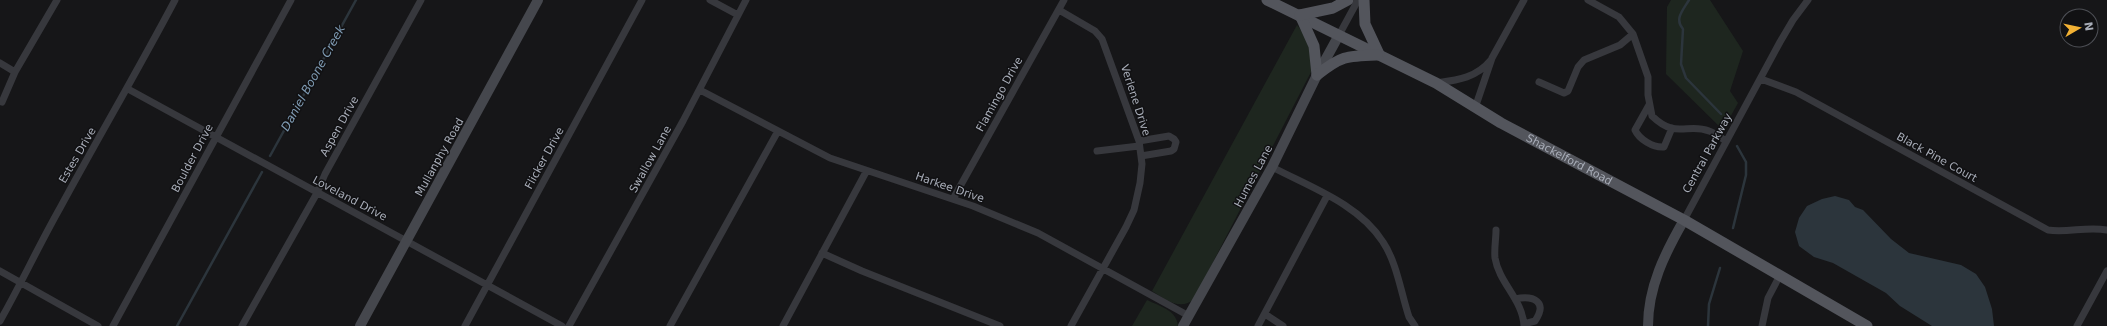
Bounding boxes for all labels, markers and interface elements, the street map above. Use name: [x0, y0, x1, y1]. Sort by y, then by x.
north arrow: [2059, 8, 2099, 48]
text: N: [2081, 21, 2096, 32]
water label: Daniel Boone Creek: [278, 22, 348, 133]
street label: Flamingo Drive: [974, 54, 1025, 134]
street label: Verlene Drive: [1118, 63, 1153, 138]
street label: Aspen Drive: [318, 94, 361, 159]
street label: Central Parkway: [1680, 110, 1735, 196]
street label: Mullanphy Road: [412, 116, 466, 199]
street label: Boulder Drive: [169, 122, 216, 195]
street label: Swallow Lane: [627, 123, 674, 195]
street label: Estes Drive: [56, 125, 99, 185]
street label: Flicker Drive: [522, 125, 567, 191]
street label: Black Pine Court: [1894, 130, 1980, 185]
street label: Shackelford Road: [1524, 132, 1614, 188]
street label: Humes Lane: [1232, 143, 1275, 210]
street label: Harkee Drive: [914, 170, 986, 205]
street label: Loveland Drive: [310, 173, 389, 224]

